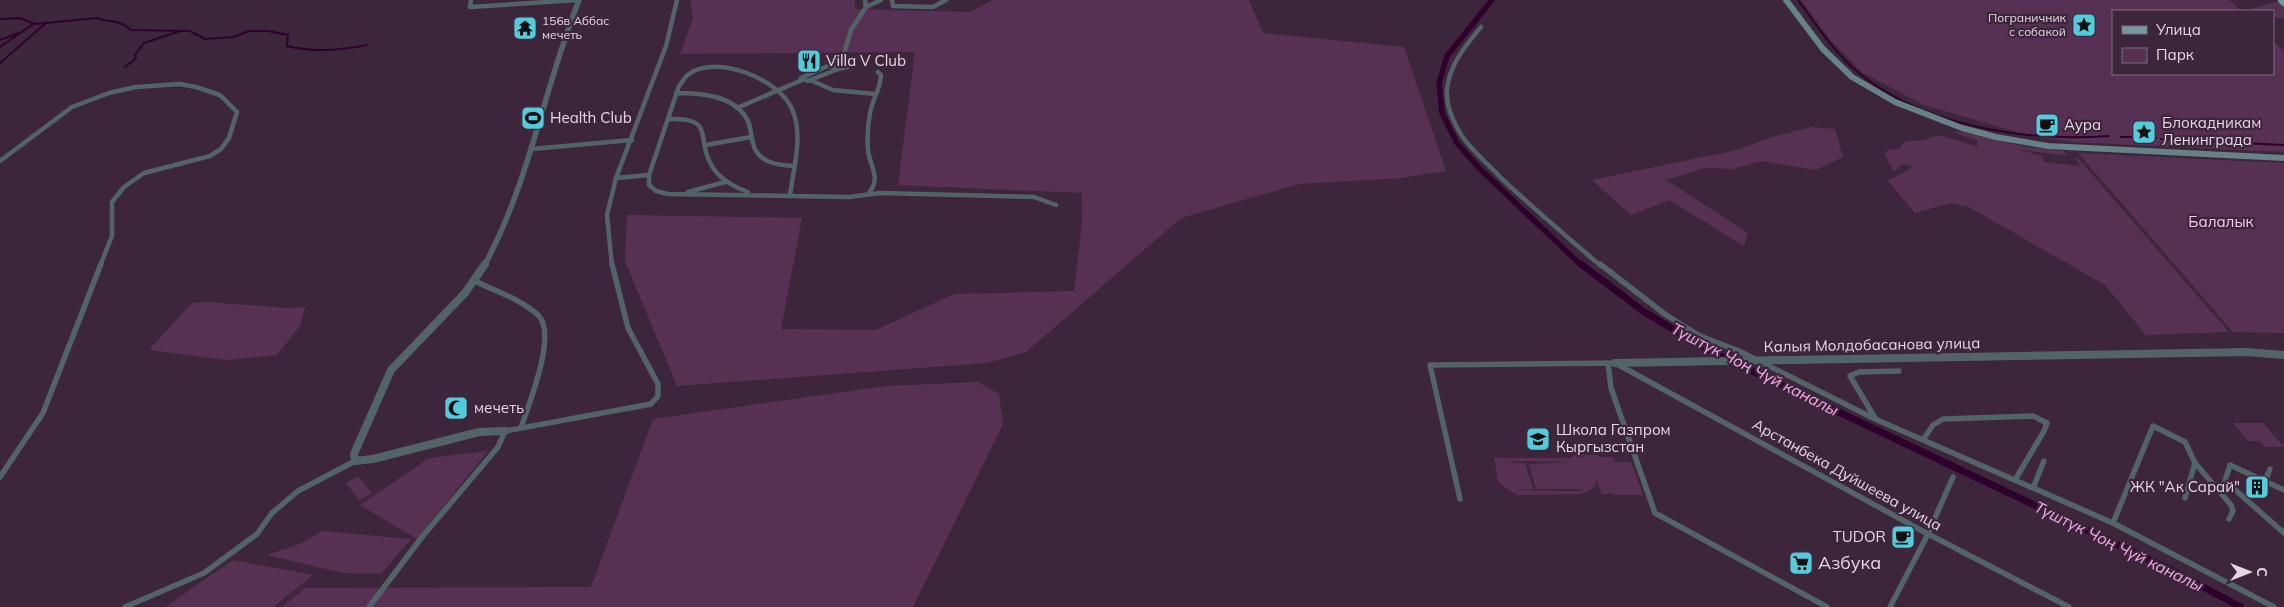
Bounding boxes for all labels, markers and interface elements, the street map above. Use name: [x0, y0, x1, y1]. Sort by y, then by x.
place label: Пограничник с собакой: [1988, 10, 2067, 39]
legend: [2112, 10, 2274, 75]
place icon: Пограничник с собакой: [2071, 12, 2097, 38]
place label: 156в Аббас мечеть: [542, 13, 609, 42]
temple icon: 156в Аббас мечеть: [512, 15, 538, 41]
text: Улица: [2155, 20, 2201, 39]
text: Парк: [2156, 45, 2195, 64]
restaurant icon: Villa V Club: [796, 48, 822, 74]
place label: Villa V Club: [826, 51, 906, 70]
sports icon: Health Club: [520, 105, 546, 131]
place label: Health Club: [550, 108, 632, 127]
cafe icon: Аура: [2034, 112, 2060, 138]
place label: Блокадникам Ленинграда: [2162, 113, 2261, 149]
place label: Аура: [2064, 115, 2101, 134]
place icon: Блокадникам Ленинграда: [2131, 119, 2157, 145]
park label: Балалык: [2188, 212, 2255, 231]
water label: Түштүк Чоң Чүй каналы: [1668, 318, 1842, 420]
street label: Калыя Молдобасанова улица: [1764, 333, 1980, 356]
mosque icon: мечеть: [443, 395, 469, 421]
place label: мечеть: [474, 398, 524, 417]
street label: Арстанбека Дуйшеева улица: [1749, 414, 1945, 535]
place label: Школа Газпром Кыргызстан: [1556, 420, 1671, 456]
school or university icon: Школа Газпром Кыргызстан: [1525, 426, 1551, 452]
building icon: ЖК "Ак Сарай": [2244, 474, 2270, 500]
place label: ЖК "Ак Сарай": [2130, 477, 2240, 496]
water label: Түштүк Чоң Чүй каналы: [2031, 496, 2207, 596]
cafe icon: TUDOR: [1890, 524, 1916, 550]
place label: TUDOR: [1833, 527, 1886, 546]
north arrow: [2224, 547, 2274, 597]
supermarket icon: Азбука: [1788, 550, 1814, 576]
place label: Азбука: [1818, 551, 1881, 574]
text: С: [2253, 567, 2271, 577]

